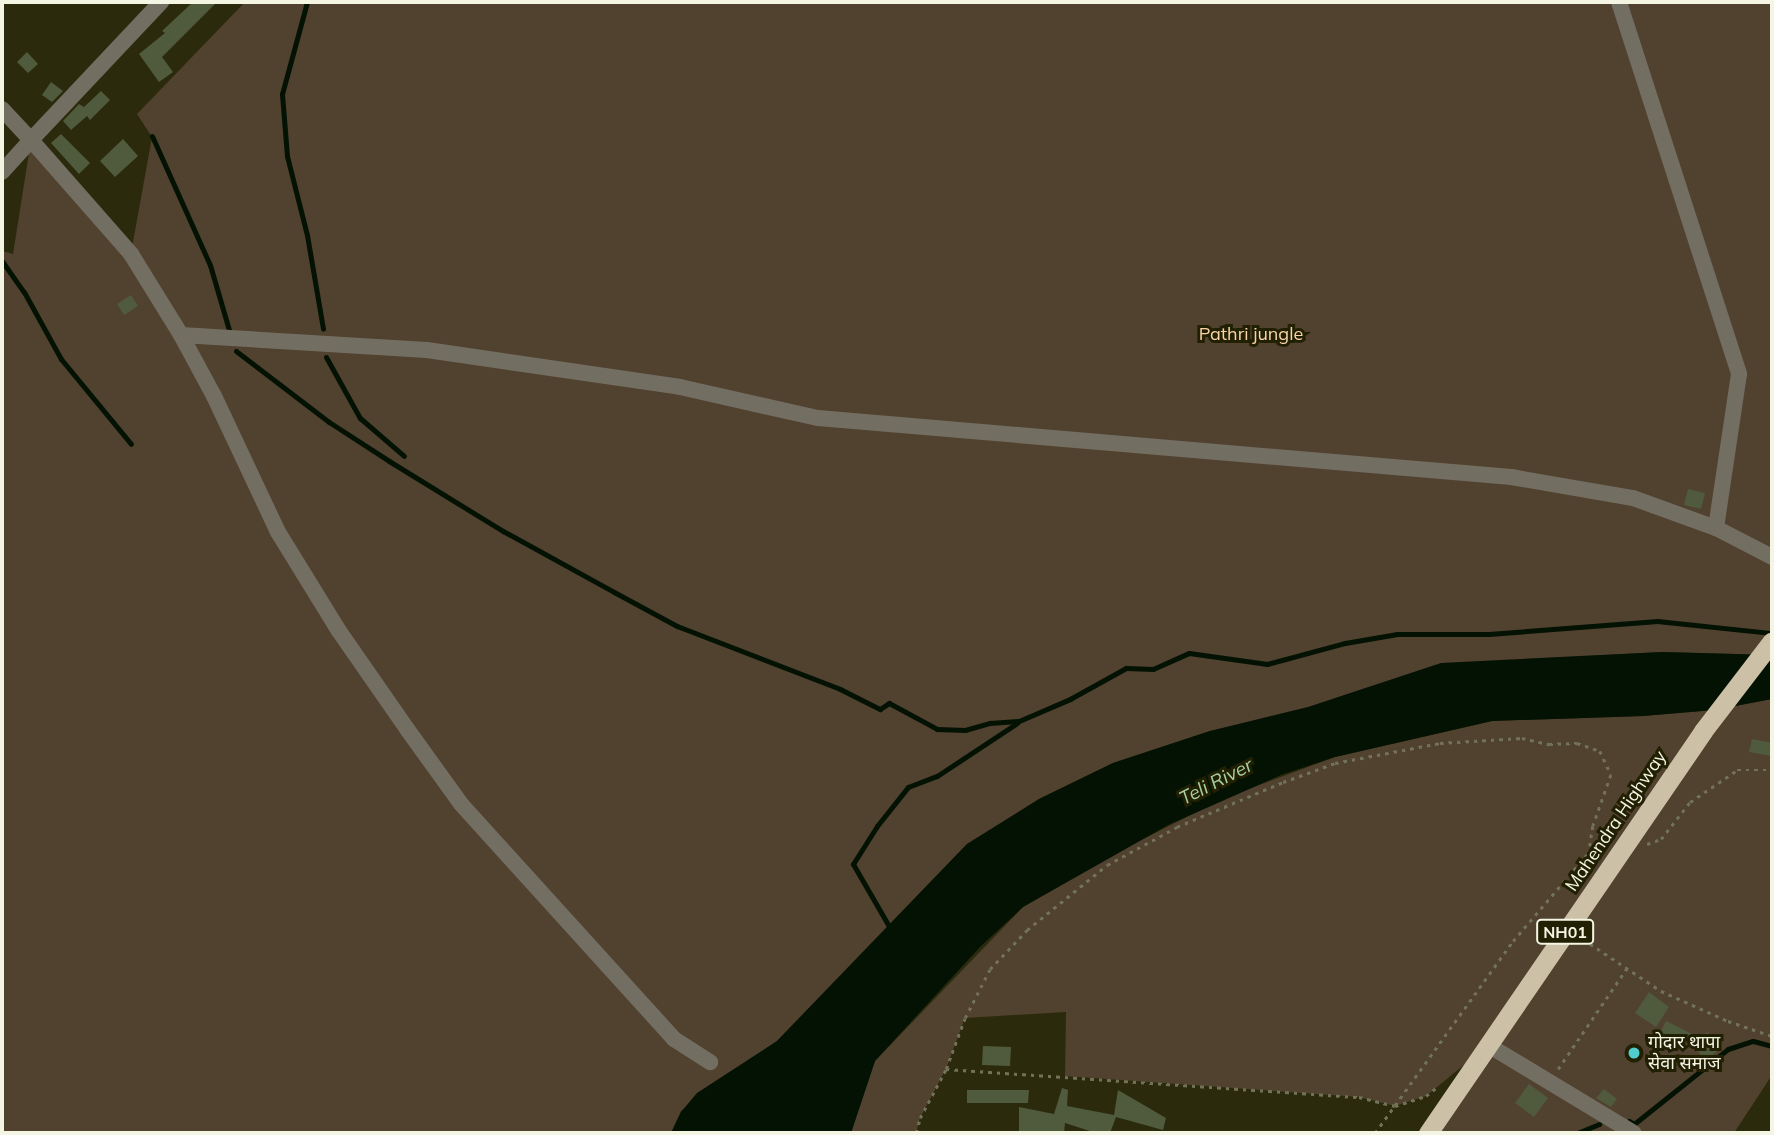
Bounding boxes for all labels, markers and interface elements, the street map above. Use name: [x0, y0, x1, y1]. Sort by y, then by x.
park label: Pathri jungle: [1199, 323, 1303, 345]
street label: Mahendra Highway: [1561, 747, 1671, 895]
water label: Teli River: [1176, 754, 1256, 810]
road number: NH01: [1535, 920, 1595, 944]
place label: गोदार थापा सेवा समाज: [1648, 1032, 1720, 1074]
marker: गोदार थापा सेवा समाज: [1626, 1045, 1642, 1061]

